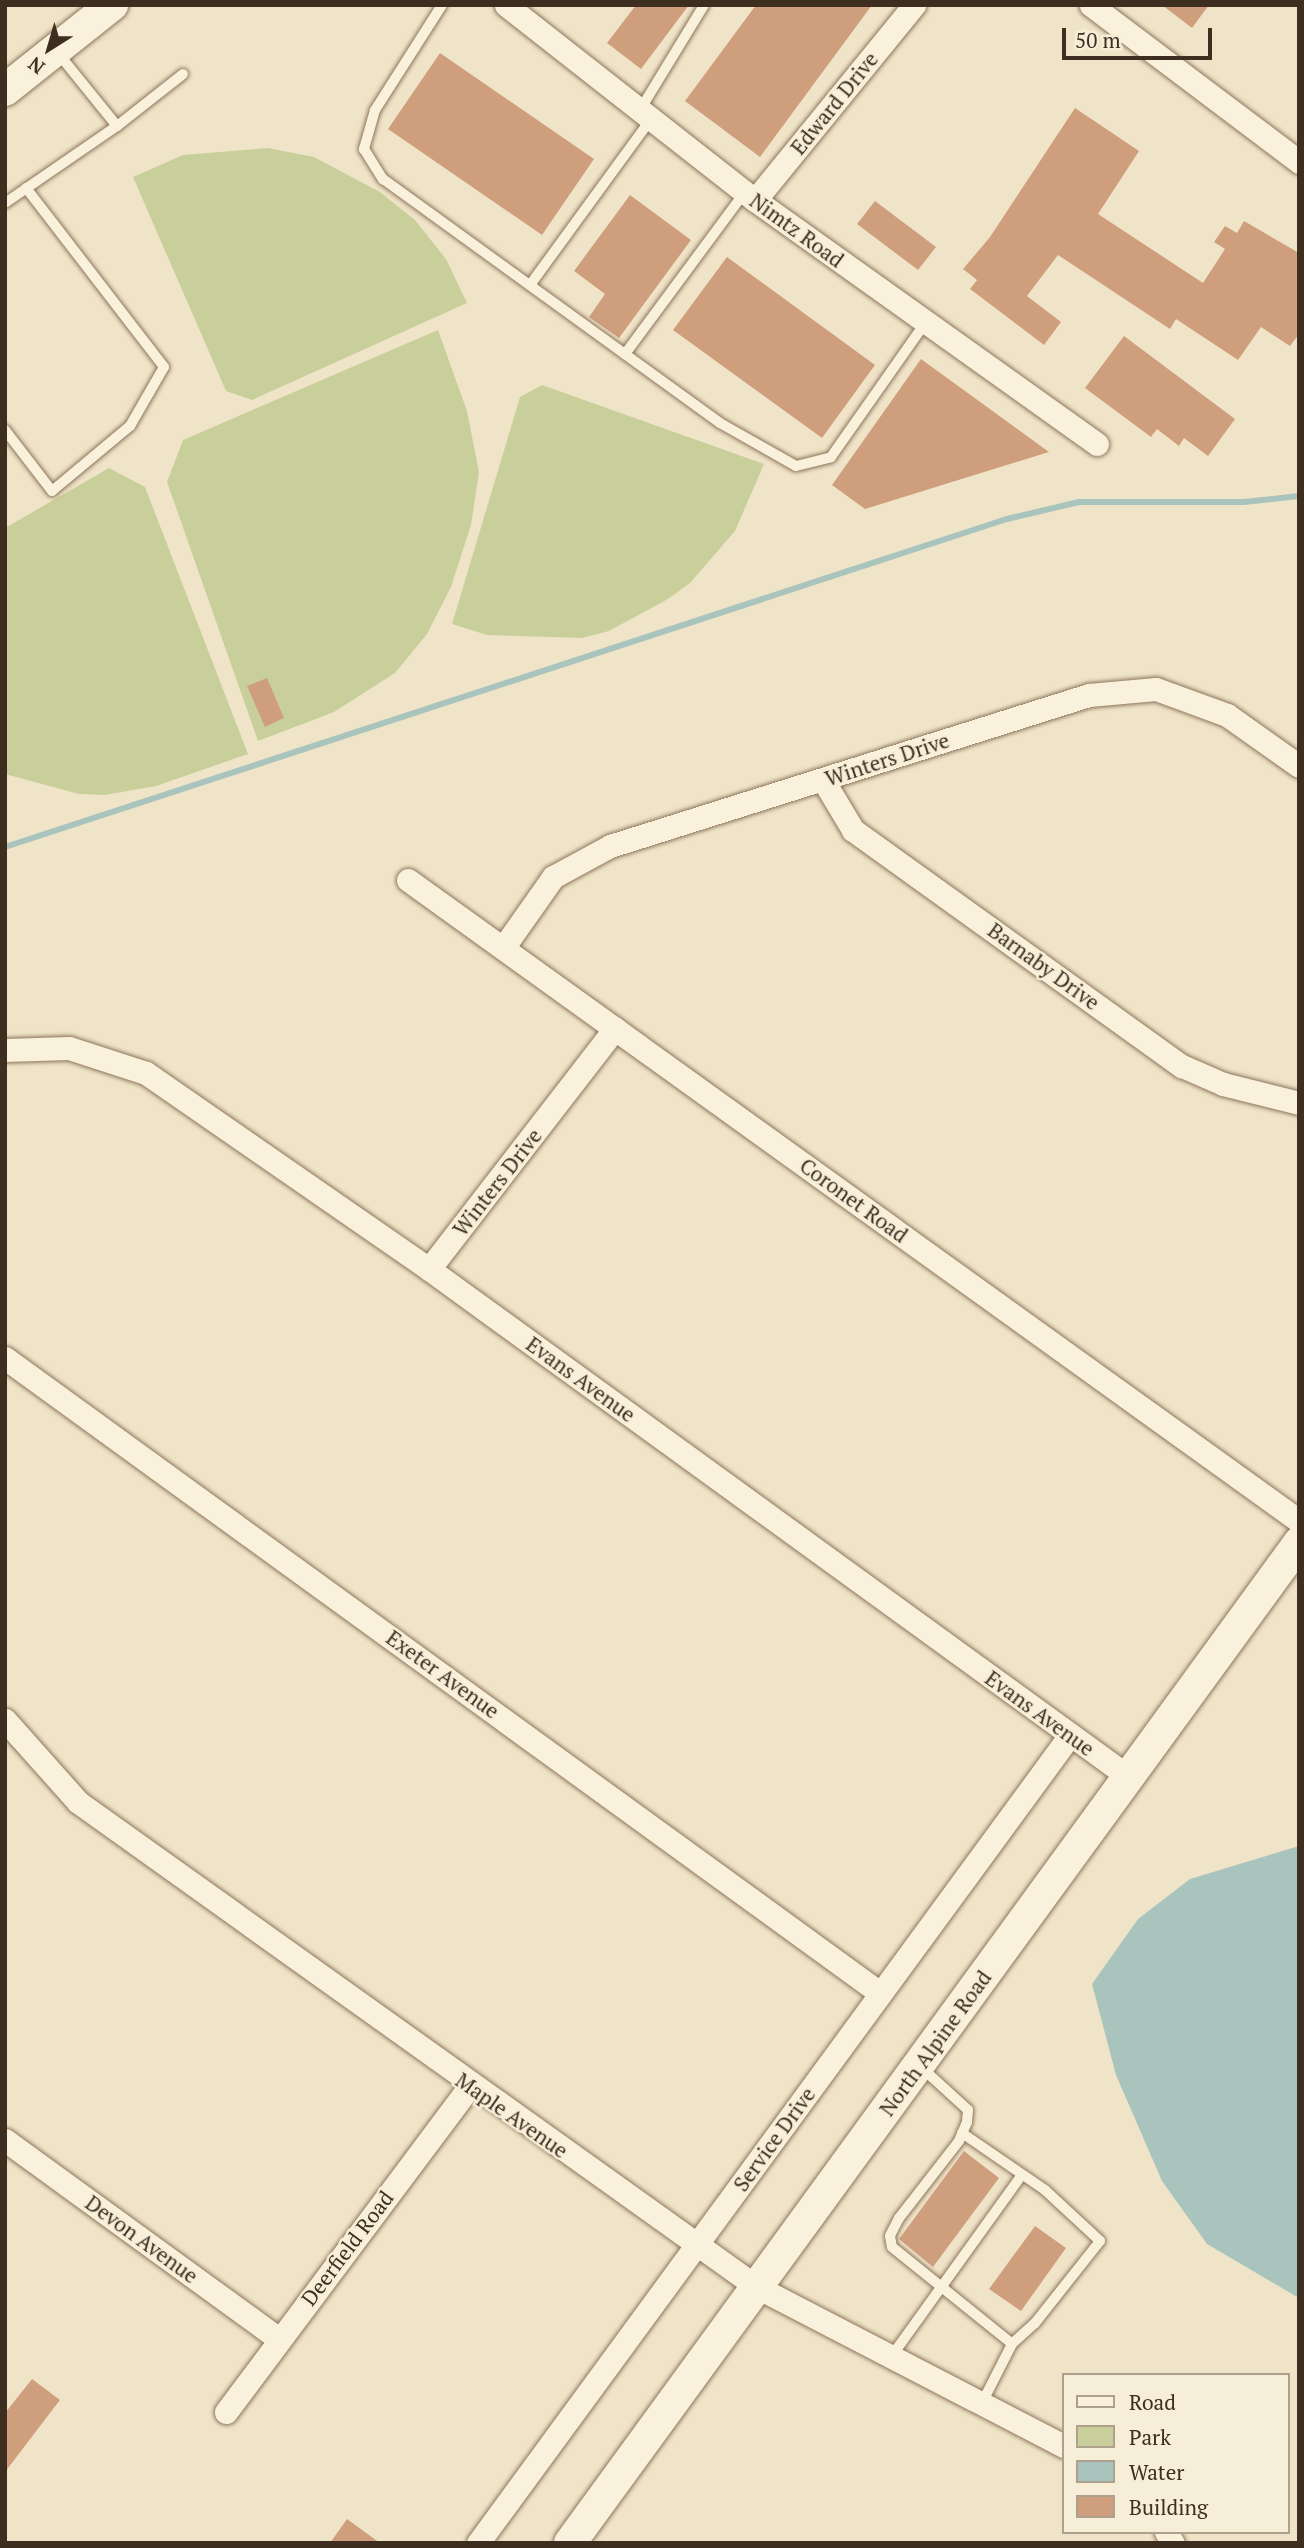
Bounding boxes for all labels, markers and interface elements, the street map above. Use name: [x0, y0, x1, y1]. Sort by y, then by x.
north arrow: [14, 14, 84, 84]
scale bar: [1066, 14, 1216, 58]
text: 50 m: [1075, 26, 1121, 54]
street label: Edward Drive: [785, 47, 883, 159]
text: N: [23, 52, 49, 80]
street label: Nimtz Road: [745, 188, 849, 272]
street label: Winters Drive: [822, 727, 952, 791]
street label: Barnaby Drive: [983, 917, 1105, 1015]
street label: Winters Drive: [447, 1123, 547, 1241]
street label: Coronet Road: [795, 1152, 913, 1248]
street label: Evans Avenue: [521, 1331, 641, 1427]
street label: Exeter Avenue: [382, 1625, 504, 1723]
street label: Evans Avenue: [980, 1665, 1100, 1761]
street label: North Alpine Road: [874, 1965, 996, 2121]
street label: Maple Avenue: [451, 2067, 573, 2163]
street label: Service Drive: [728, 2082, 820, 2196]
street label: Deerfield Road: [296, 2186, 398, 2310]
street label: Devon Avenue: [81, 2190, 203, 2288]
legend: [1062, 2373, 1290, 2534]
text: Road: [1129, 2388, 1176, 2416]
text: Park: [1129, 2423, 1171, 2451]
text: Water: [1129, 2458, 1184, 2486]
text: Building: [1129, 2493, 1208, 2521]

